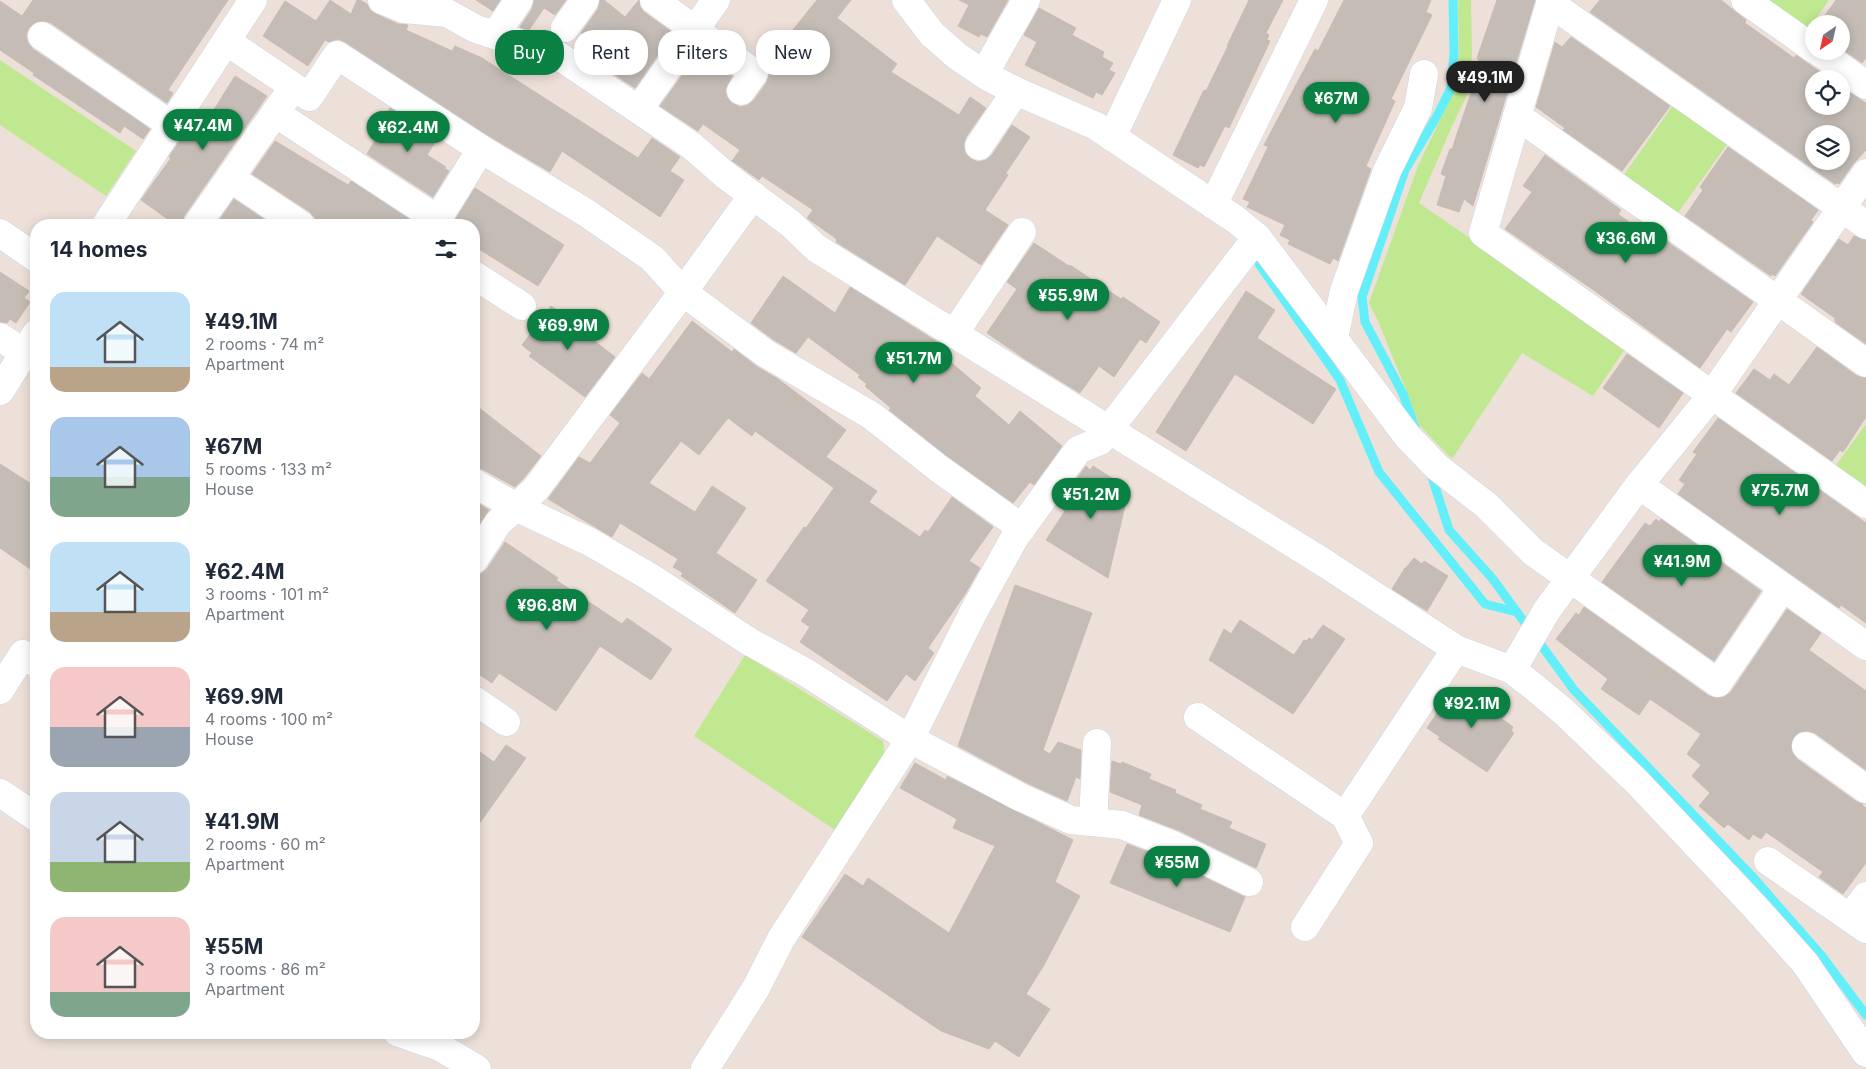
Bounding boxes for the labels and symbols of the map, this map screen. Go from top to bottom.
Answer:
north arrow [1805,15,1850,60]
pin: ¥49.1M [1444,61,1526,103]
pin: ¥67M [1306,82,1366,124]
pin: ¥47.4M [162,108,244,151]
pin: ¥62.4M [367,110,449,153]
pin: ¥36.6M [1585,222,1667,264]
pin: ¥55.9M [1027,278,1109,321]
pin: ¥69.9M [527,308,609,351]
pin: ¥51.7M [873,342,955,384]
pin: ¥75.7M [1739,474,1821,516]
pin: ¥51.2M [1050,478,1132,520]
pin: ¥41.9M [1641,544,1723,587]
pin: ¥96.8M [506,588,588,631]
pin: ¥92.1M [1431,686,1513,729]
pin: ¥55M [1147,846,1207,888]

